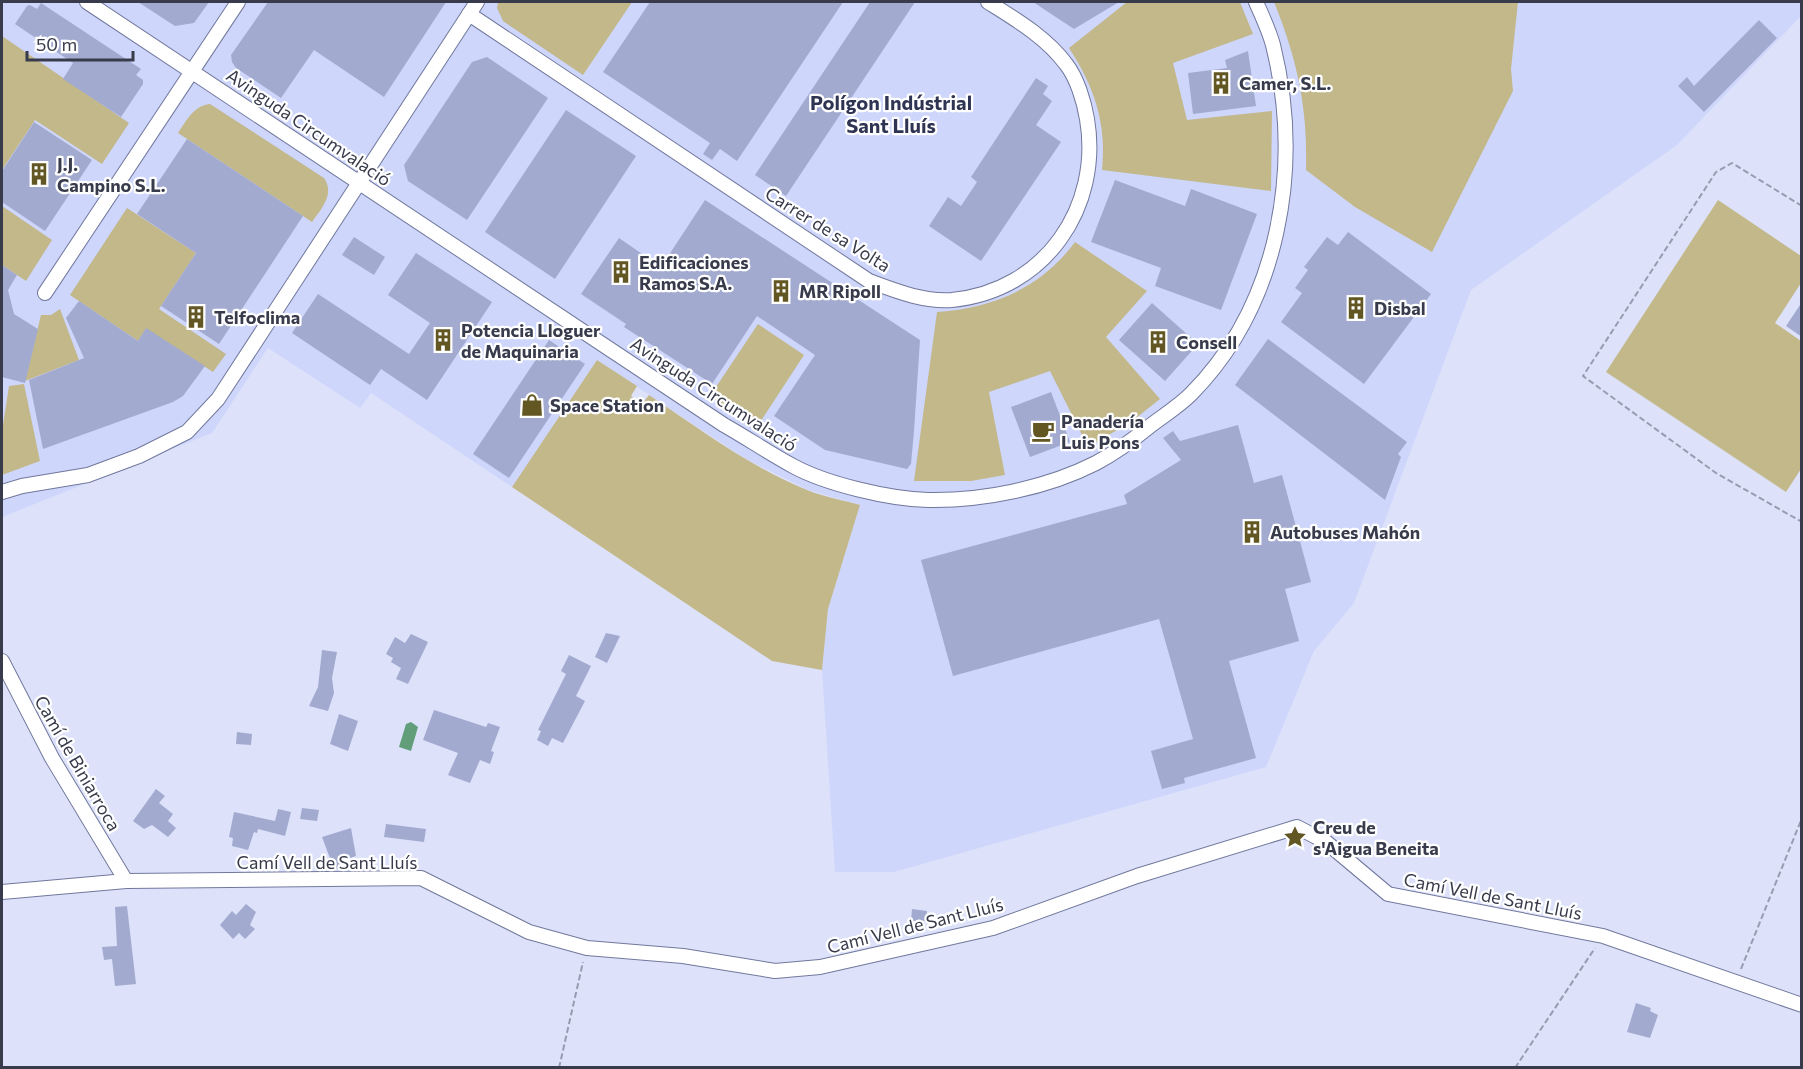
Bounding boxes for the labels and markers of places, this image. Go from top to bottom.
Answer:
building icon: Camer, S.L. [1208,70,1234,96]
place label: Camer, S.L. [1239,72,1331,94]
place label: J.J. Campino S.L. [57,153,166,196]
building icon: J.J. Campino S.L. [26,161,52,187]
place label: Edificaciones Ramos S.A. [639,251,749,294]
building icon: Edificaciones Ramos S.A. [608,259,634,285]
building icon: MR Ripoll [768,278,794,304]
place label: MR Ripoll [799,280,881,302]
building icon: Disbal [1343,295,1369,321]
place label: Disbal [1374,297,1426,319]
building icon: Telfoclima [183,304,209,330]
place label: Telfoclima [214,306,300,328]
place label: Potencia Lloguer de Maquinaria [461,319,601,362]
building icon: Potencia Lloguer de Maquinaria [430,327,456,353]
building icon: Consell [1145,329,1171,355]
place label: Consell [1176,331,1237,353]
shop icon: Space Station [519,392,545,418]
place label: Space Station [550,394,664,416]
place label: Panadería Luis Pons [1061,410,1144,453]
cafe icon: Panadería Luis Pons [1030,418,1056,444]
building icon: Autobuses Mahón [1239,519,1265,545]
place label: Autobuses Mahón [1270,521,1420,543]
place label: Creu de s'Aigua Beneita [1313,816,1439,859]
place icon: Creu de s'Aigua Beneita [1282,824,1308,850]

